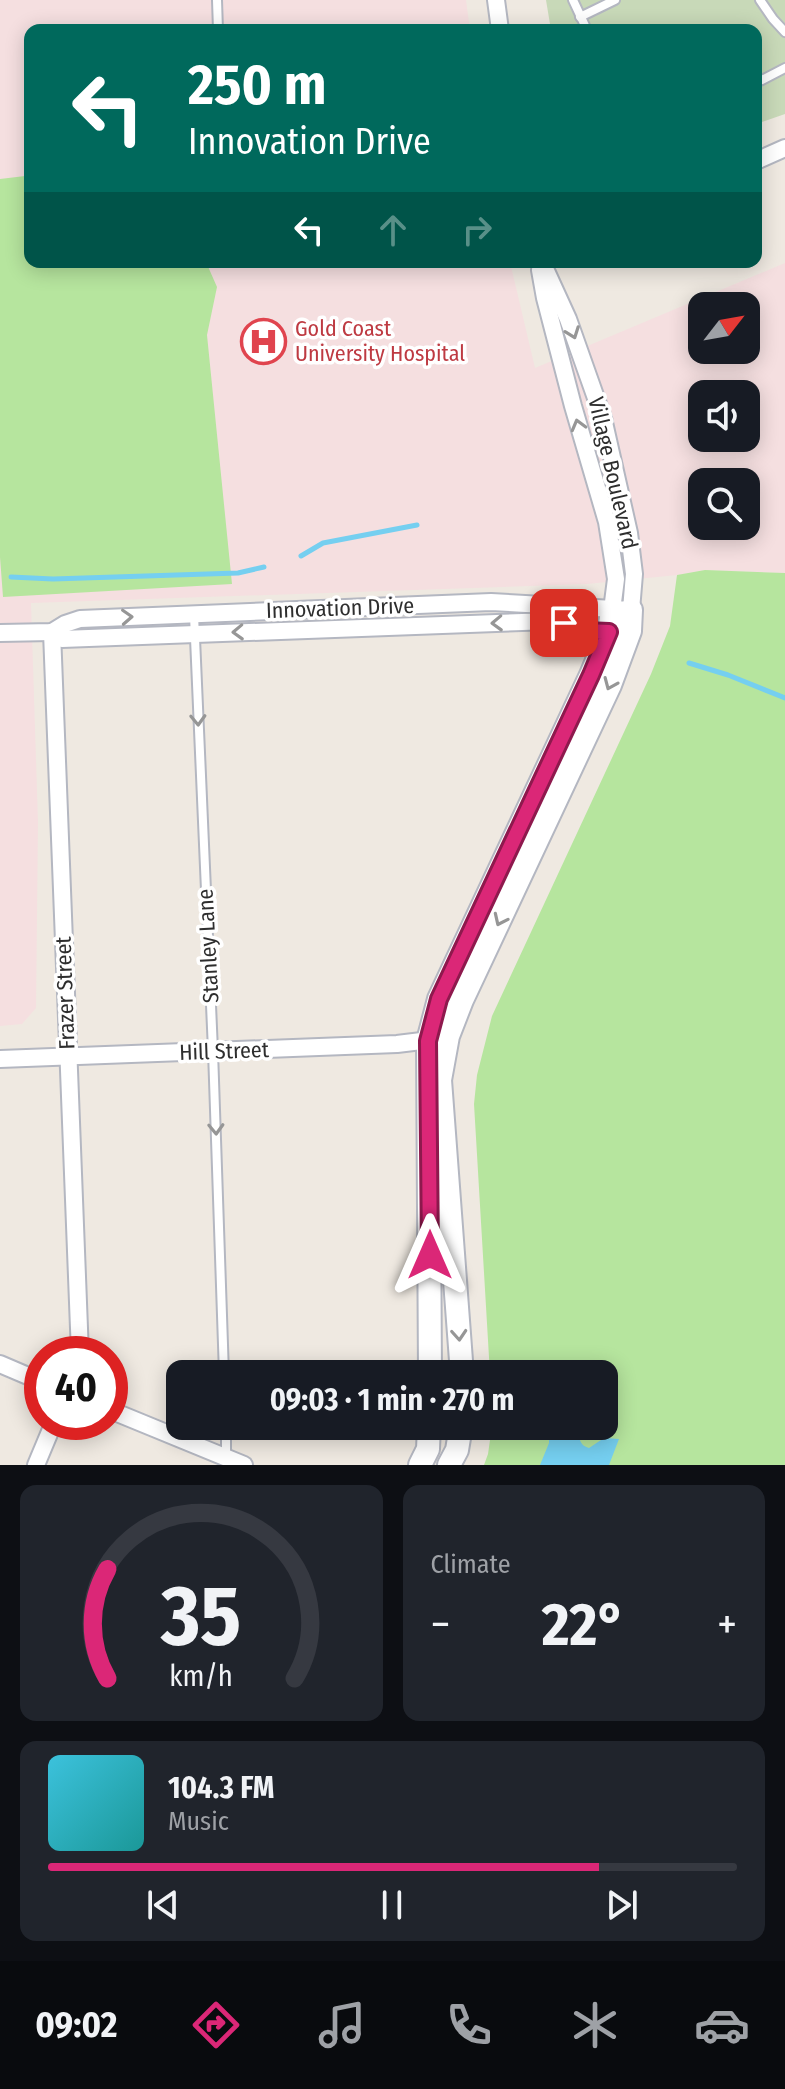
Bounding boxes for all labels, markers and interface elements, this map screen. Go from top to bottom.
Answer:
text: 250 m [188,52,326,119]
icon: left [56,56,160,160]
text: Innovation Drive [188,120,431,164]
icon: left [287,208,331,252]
icon: ahead [371,208,415,252]
icon: right [455,208,499,252]
north arrow [688,292,760,364]
map controls [688,292,760,540]
place label: Gold Coast University Hospital [295,315,465,367]
hospital icon: Gold Coast University Hospital [240,317,288,365]
one-way arrow [563,326,580,340]
button: sound [688,380,760,452]
street label: Village Boulevard [582,394,644,552]
one-way arrow [571,419,588,433]
button: search [688,468,760,540]
pin [530,589,598,657]
street label: Innovation Drive [265,592,415,624]
icon: arrive [542,601,586,645]
one-way arrow [121,609,134,626]
one-way arrow [490,614,503,631]
one-way arrow [231,623,244,640]
one-way arrow [603,676,619,690]
one-way arrow [190,714,207,727]
street label: Stanley Lane [192,888,224,1004]
one-way arrow [494,911,510,926]
street label: Frazer Street [50,935,80,1050]
street label: Hill Street [179,1036,270,1066]
one-way arrow [207,1123,224,1136]
position arrow [388,1213,472,1297]
one-way arrow [450,1329,467,1342]
speed limit sign: 40 [24,1336,128,1440]
text: 09:03 · 1 min · 270 m [270,1382,514,1418]
text: Climate [431,1549,511,1580]
text: 35 [160,1567,241,1667]
text: 22° [542,1589,625,1661]
text: − [431,1598,450,1651]
text: + [717,1598,737,1651]
text: km/h [169,1659,233,1694]
text: 104.3 FM [168,1770,274,1806]
text: Music [168,1806,229,1837]
icon: previous [141,1883,185,1927]
icon: pause [370,1883,414,1927]
icon: next [600,1883,644,1927]
icon: directions [188,1997,244,2053]
icon: music [314,1997,370,2053]
icon: phone [441,1997,497,2053]
icon: climate [567,1997,623,2053]
icon: car [694,1997,750,2053]
text: 09:02 [35,2003,117,2047]

